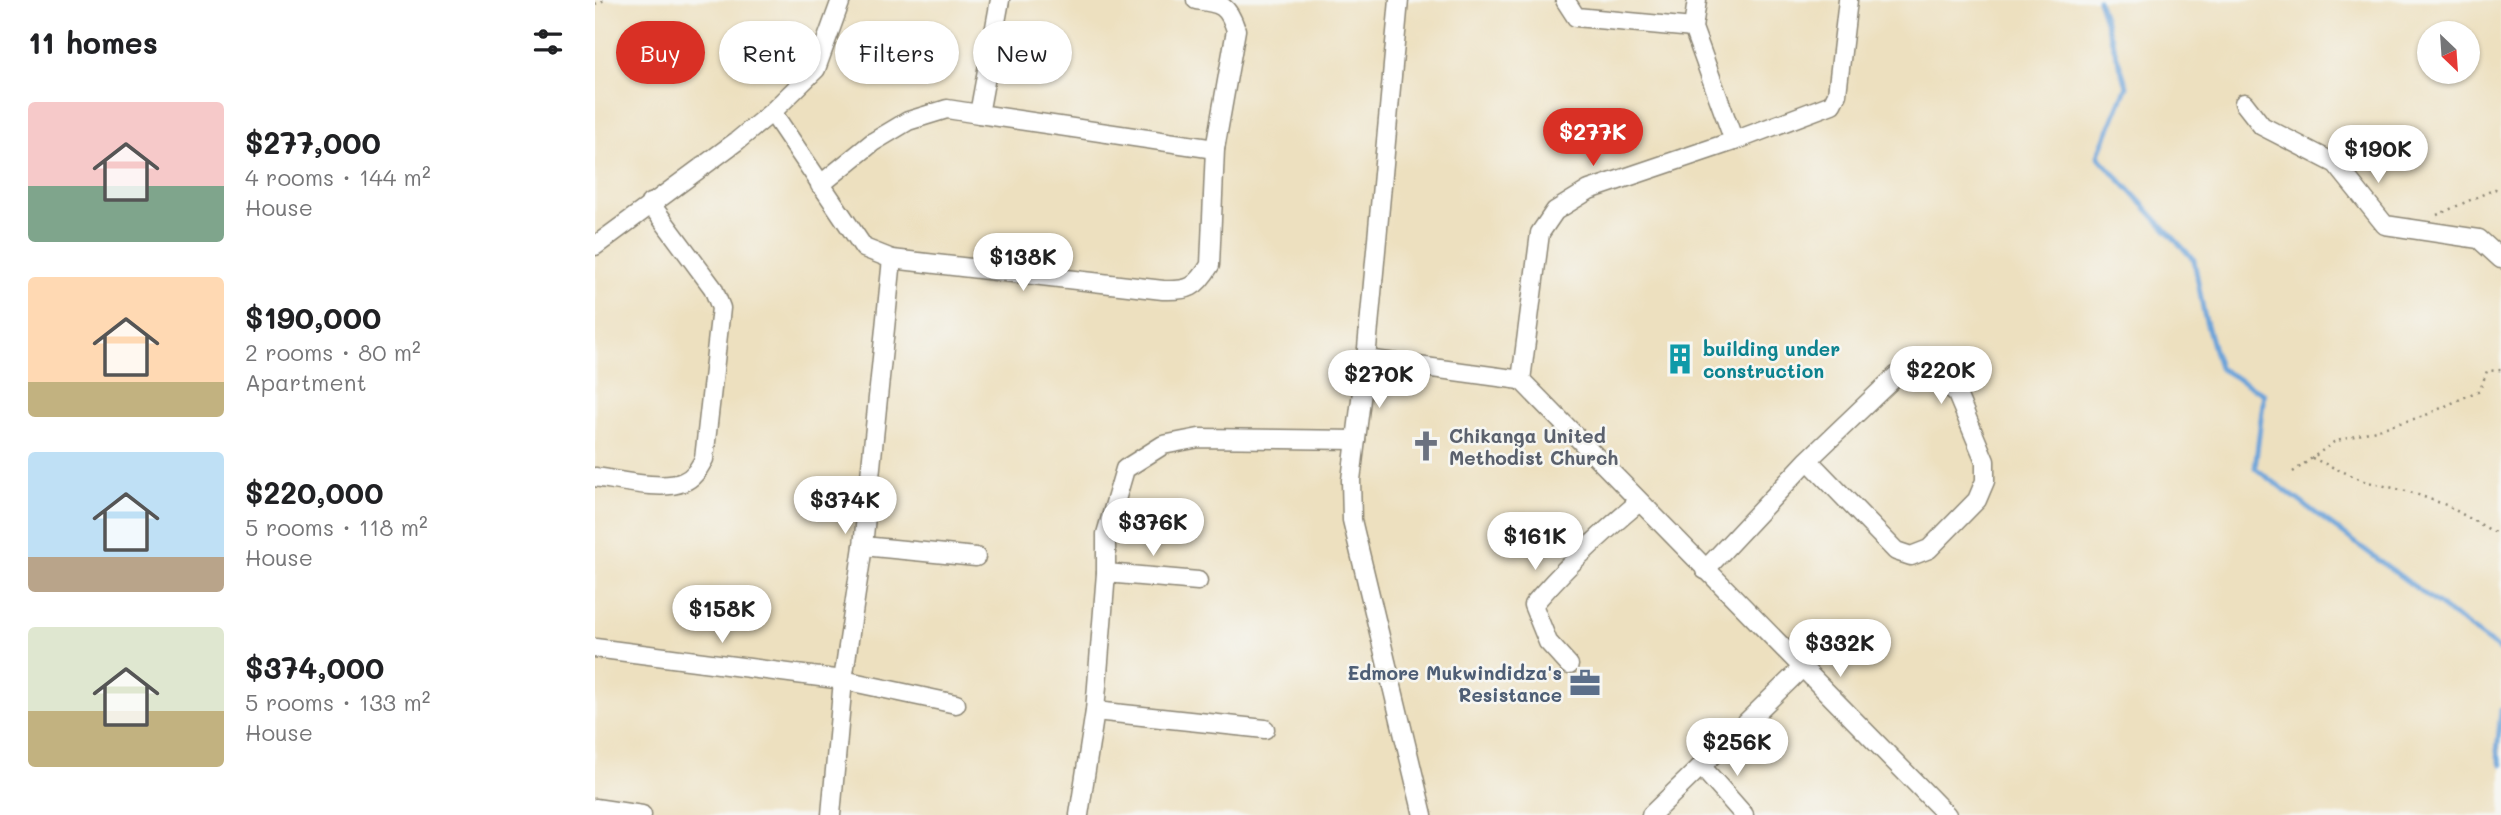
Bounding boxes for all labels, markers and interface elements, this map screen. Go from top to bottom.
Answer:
chip: Buy [616,21,705,84]
chip: Rent [719,21,821,84]
chip: Filters [835,21,959,84]
chip: New [973,21,1072,84]
north arrow [2417,21,2480,84]
map controls [2417,21,2480,84]
text: 11 homes [28,22,158,62]
icon: filters [529,23,567,61]
pin: $277K [1544,108,1642,168]
text: $277K [1559,116,1627,146]
text: $277,000 [245,122,381,162]
pin: $190K [2329,125,2427,185]
icon: home [84,130,168,214]
text: $190K [2344,133,2412,163]
text: 4 rooms · 144 m² [245,162,431,192]
text: House [245,192,313,222]
pin: $138K [974,233,1072,293]
text: $138K [989,241,1057,271]
text: $190,000 [245,297,381,337]
icon: home [84,305,168,389]
place label: building under construction [1703,336,1840,383]
text: 2 rooms · 80 m² [245,337,421,367]
building icon: building under construction [1663,342,1697,376]
pin: $220K [1892,346,1990,406]
pin: $270K [1330,350,1428,410]
text: $220K [1906,354,1976,384]
text: $270K [1344,358,1414,388]
text: Apartment [245,367,367,397]
place label: Chikanga United Methodist Church [1449,423,1618,470]
church icon: Chikanga United Methodist Church [1409,429,1443,463]
text: $220,000 [245,472,383,512]
pin: $374K [796,476,894,536]
icon: home [84,480,168,564]
text: $374K [810,484,880,514]
pin: $376K [1104,498,1202,558]
text: $376K [1118,506,1188,536]
text: 5 rooms · 118 m² [245,512,428,542]
pin: $161K [1486,512,1584,572]
text: $161K [1503,520,1567,550]
text: House [245,542,313,572]
pin: $158K [673,586,771,645]
text: $158K [688,593,756,623]
pin: $332K [1791,620,1889,679]
text: $332K [1805,627,1875,657]
text: $374,000 [245,647,384,687]
icon: home [84,655,168,739]
place label: Edmore Mukwindidza's Resistance [1347,660,1562,707]
office icon: Edmore Mukwindidza's Resistance [1568,666,1602,700]
text: 5 rooms · 133 m² [245,687,430,717]
text: House [245,717,313,747]
pin: $256K [1688,718,1786,778]
text: $256K [1702,726,1772,756]

